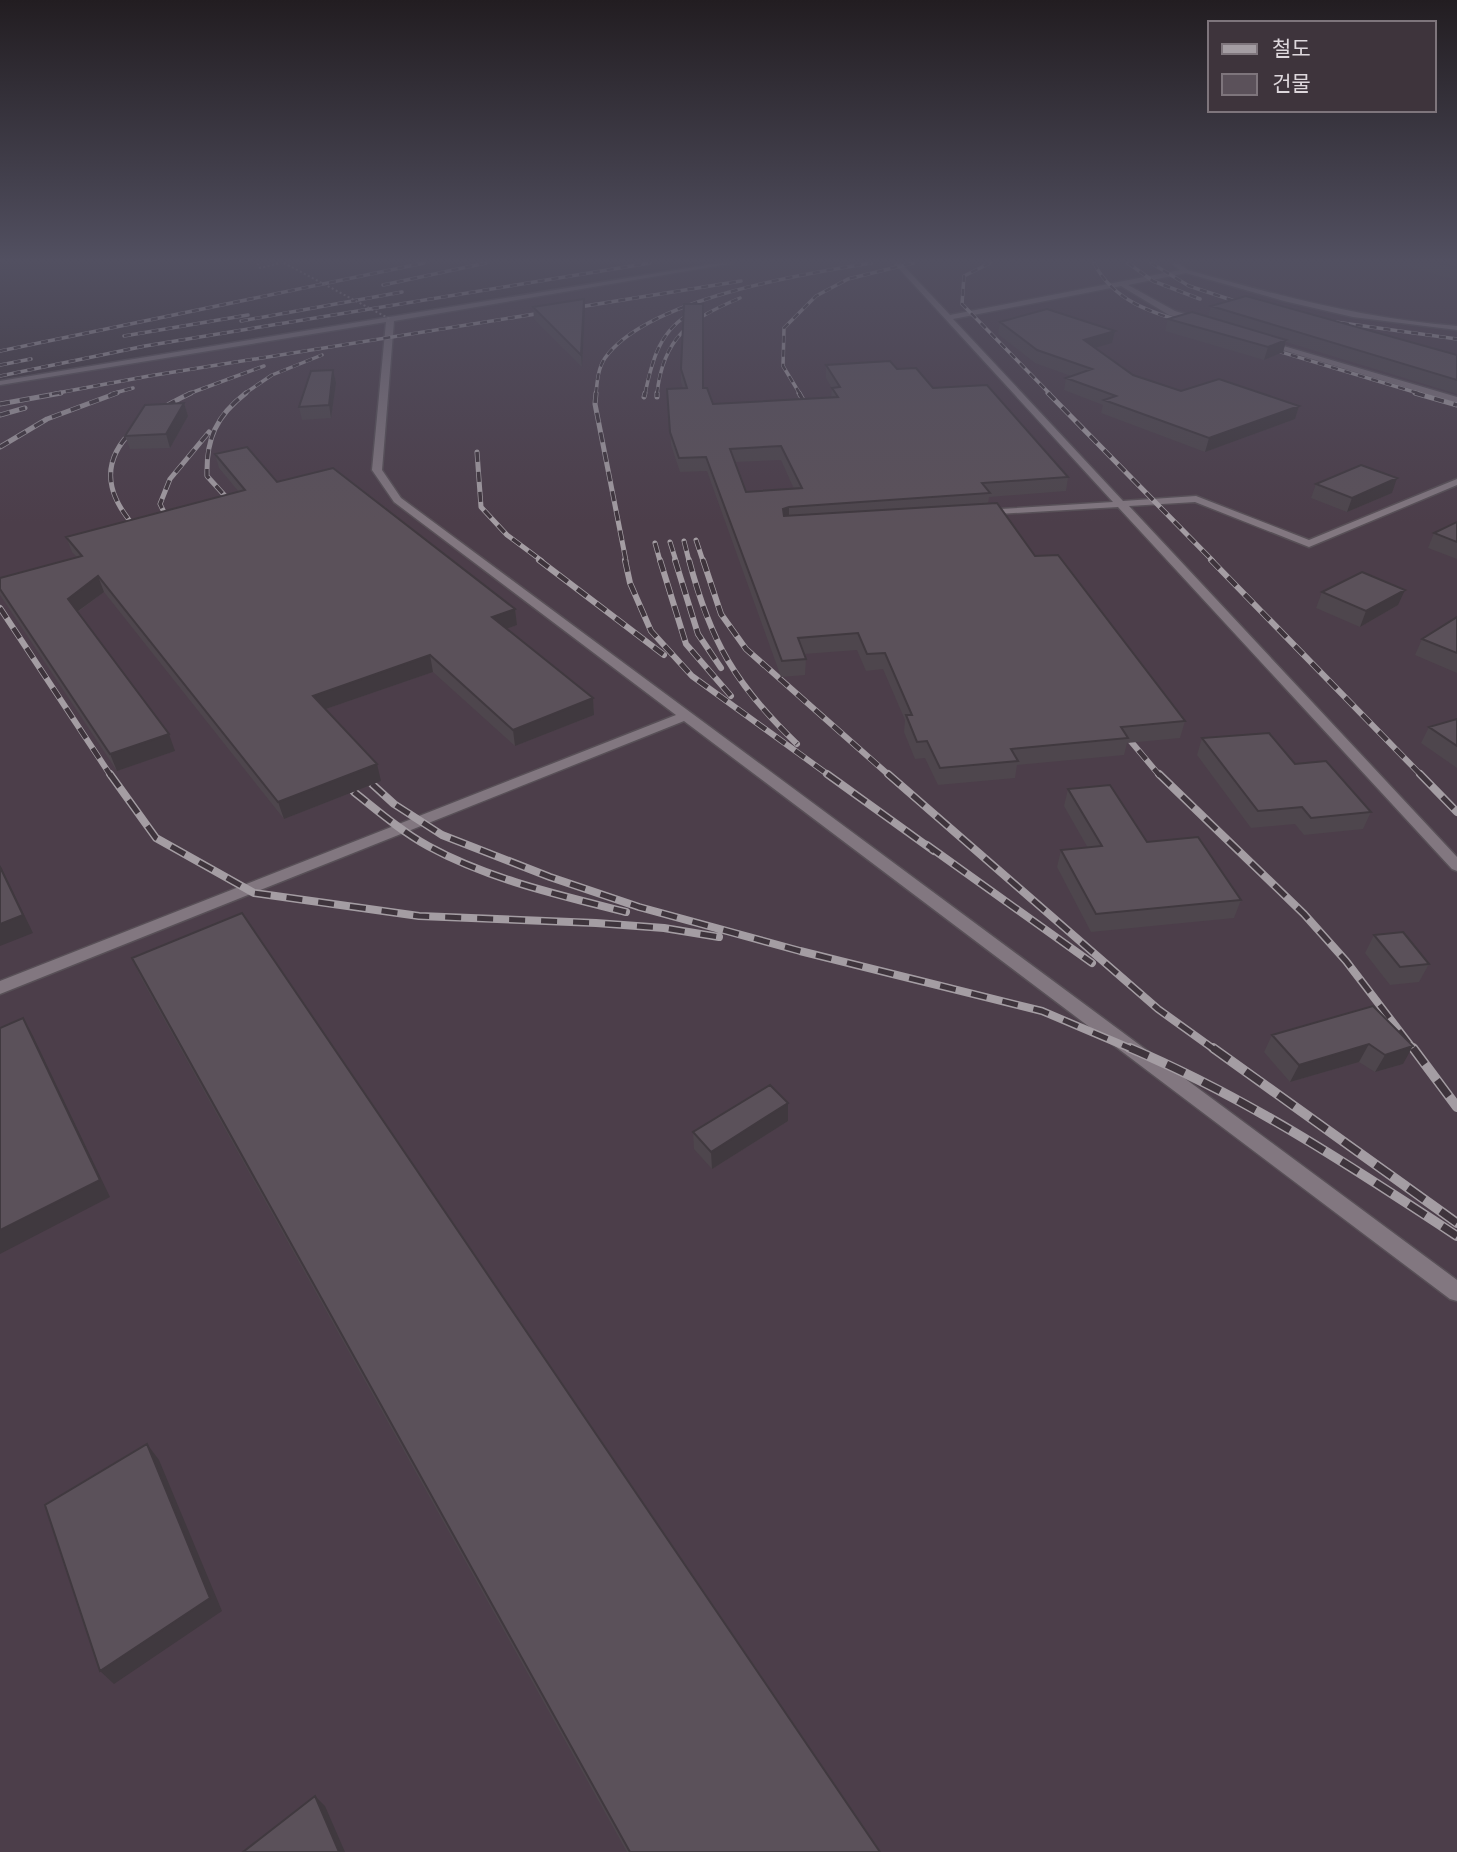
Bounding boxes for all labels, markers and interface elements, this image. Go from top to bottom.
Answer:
legend [1208,21,1436,112]
text: 철도 [1272,37,1311,62]
text: 건물 [1272,72,1311,97]

